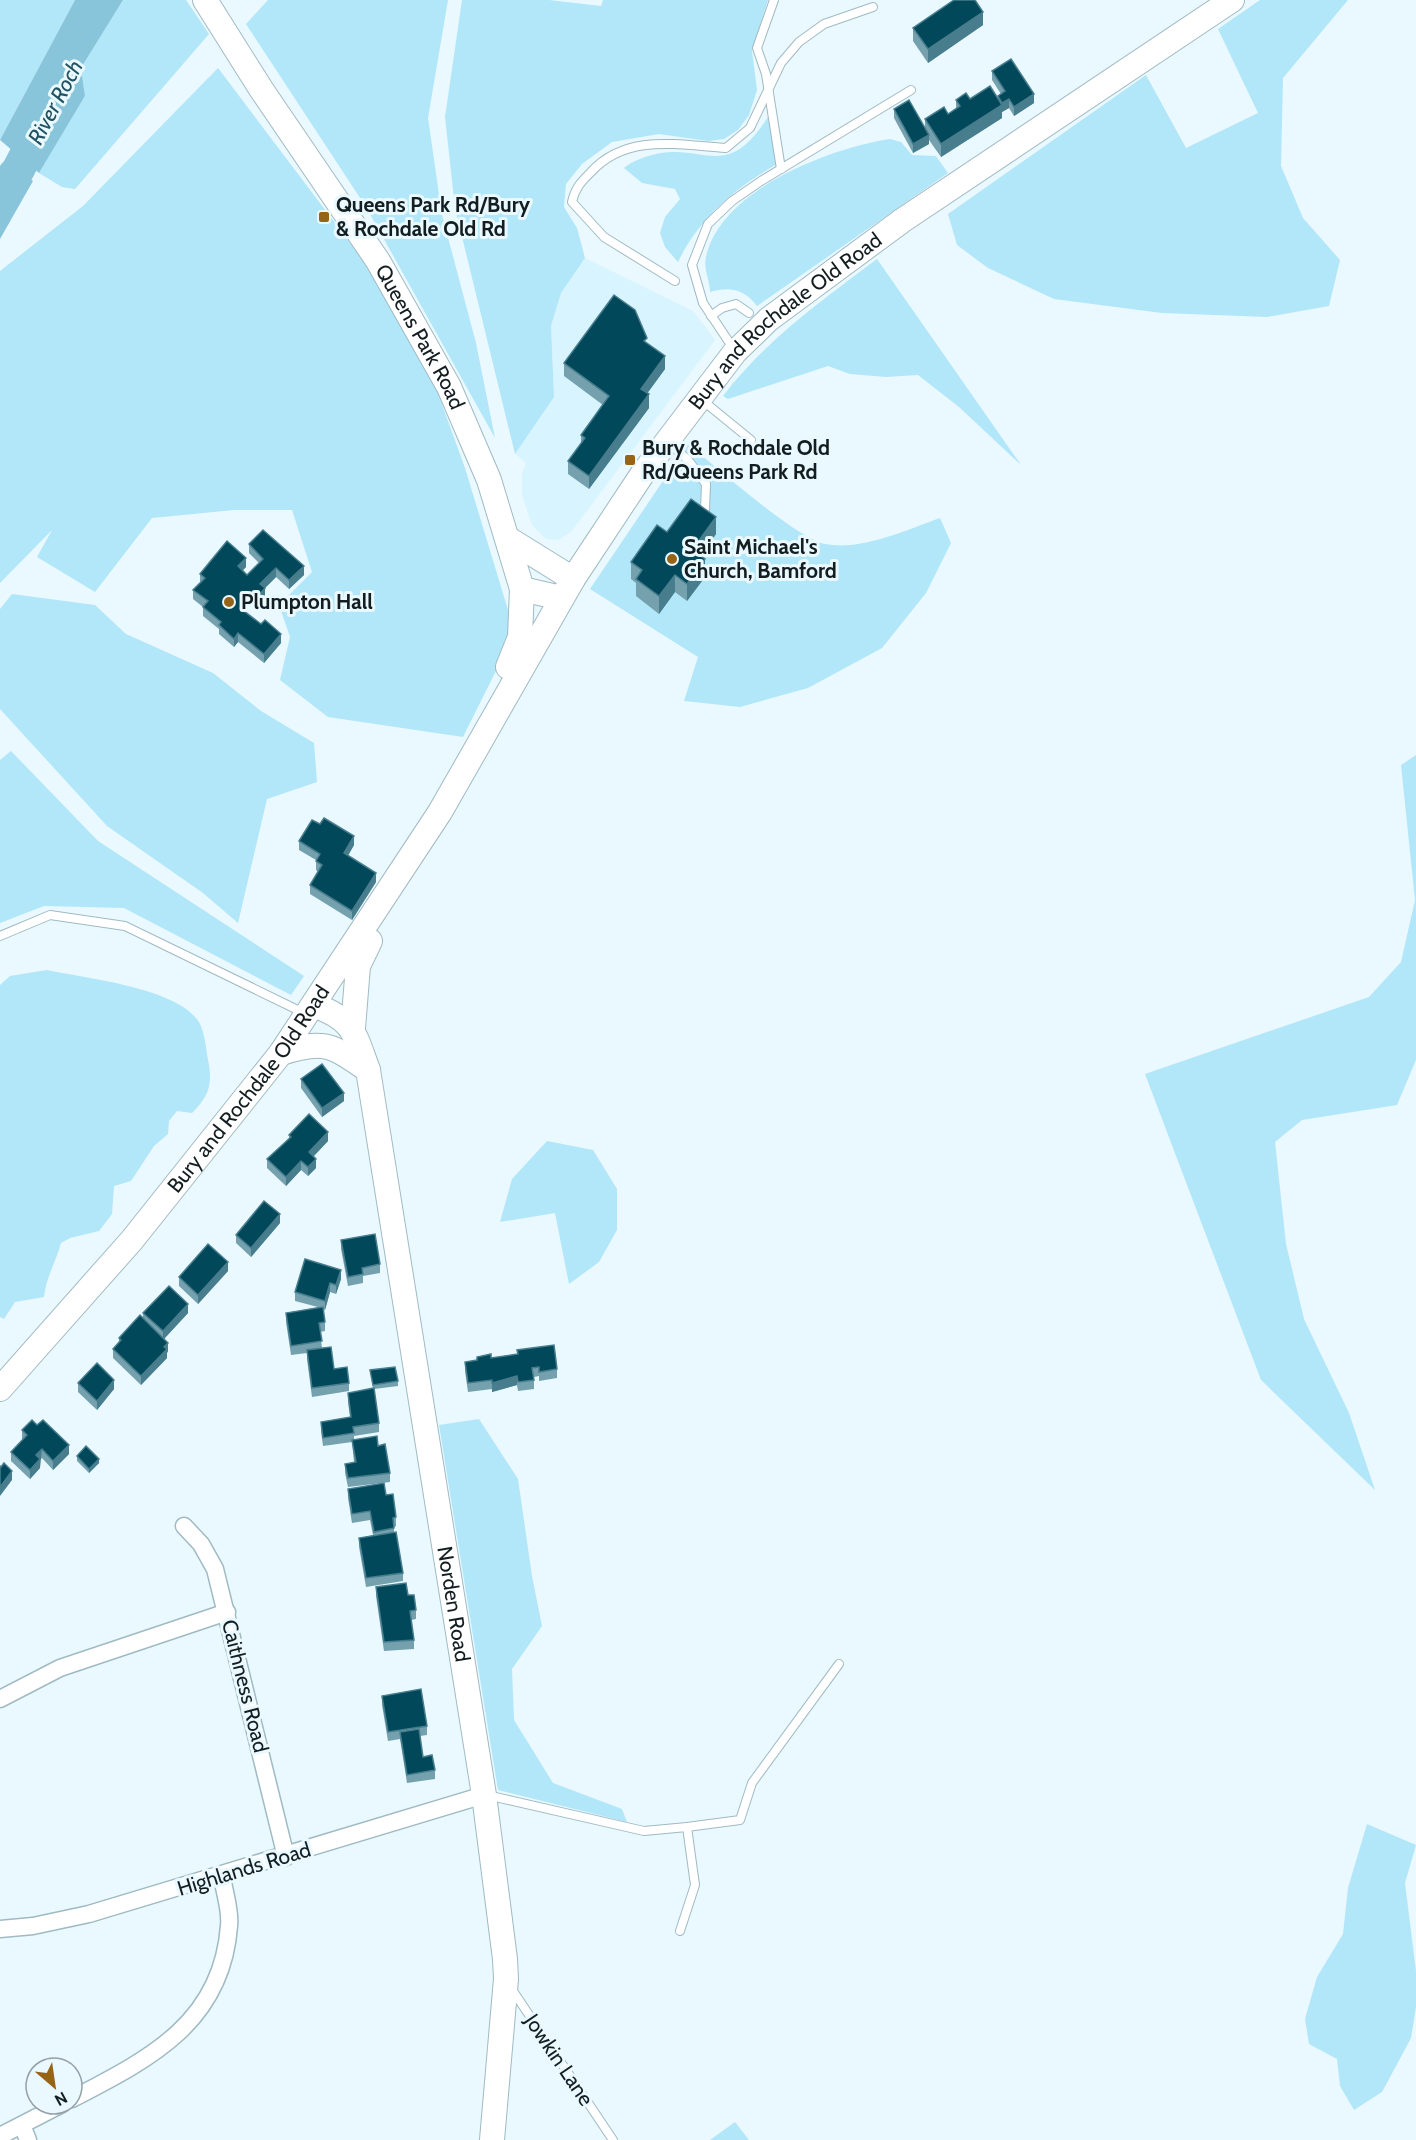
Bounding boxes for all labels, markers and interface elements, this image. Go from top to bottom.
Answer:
water label: River Roch [22,55,89,149]
place label: Queens Park Rd/Bury & Rochdale Old Rd [336,192,531,241]
marker: Queens Park Rd/Bury & Rochdale Old Rd [317,210,331,224]
street label: Bury and Rochdale Old Road [683,227,886,414]
street label: Queens Park Road [370,260,470,413]
place label: Bury & Rochdale Old Rd/Queens Park Rd [642,435,830,484]
marker: Bury & Rochdale Old Rd/Queens Park Rd [623,453,637,467]
place label: Saint Michael's Church, Bamford [684,534,837,583]
marker: Saint Michael's Church, Bamford [665,552,679,566]
place label: Plumpton Hall [241,589,373,614]
marker: Plumpton Hall [222,595,236,609]
street label: Bury and Rochdale Old Road [162,980,334,1197]
street label: Norden Road [432,1544,476,1664]
street label: Caithness Road [217,1617,274,1755]
street label: Highlands Road [174,1836,314,1901]
street label: Jowkin Lane [519,2008,599,2110]
north arrow [24,2056,84,2116]
text: N [51,2088,71,2110]

